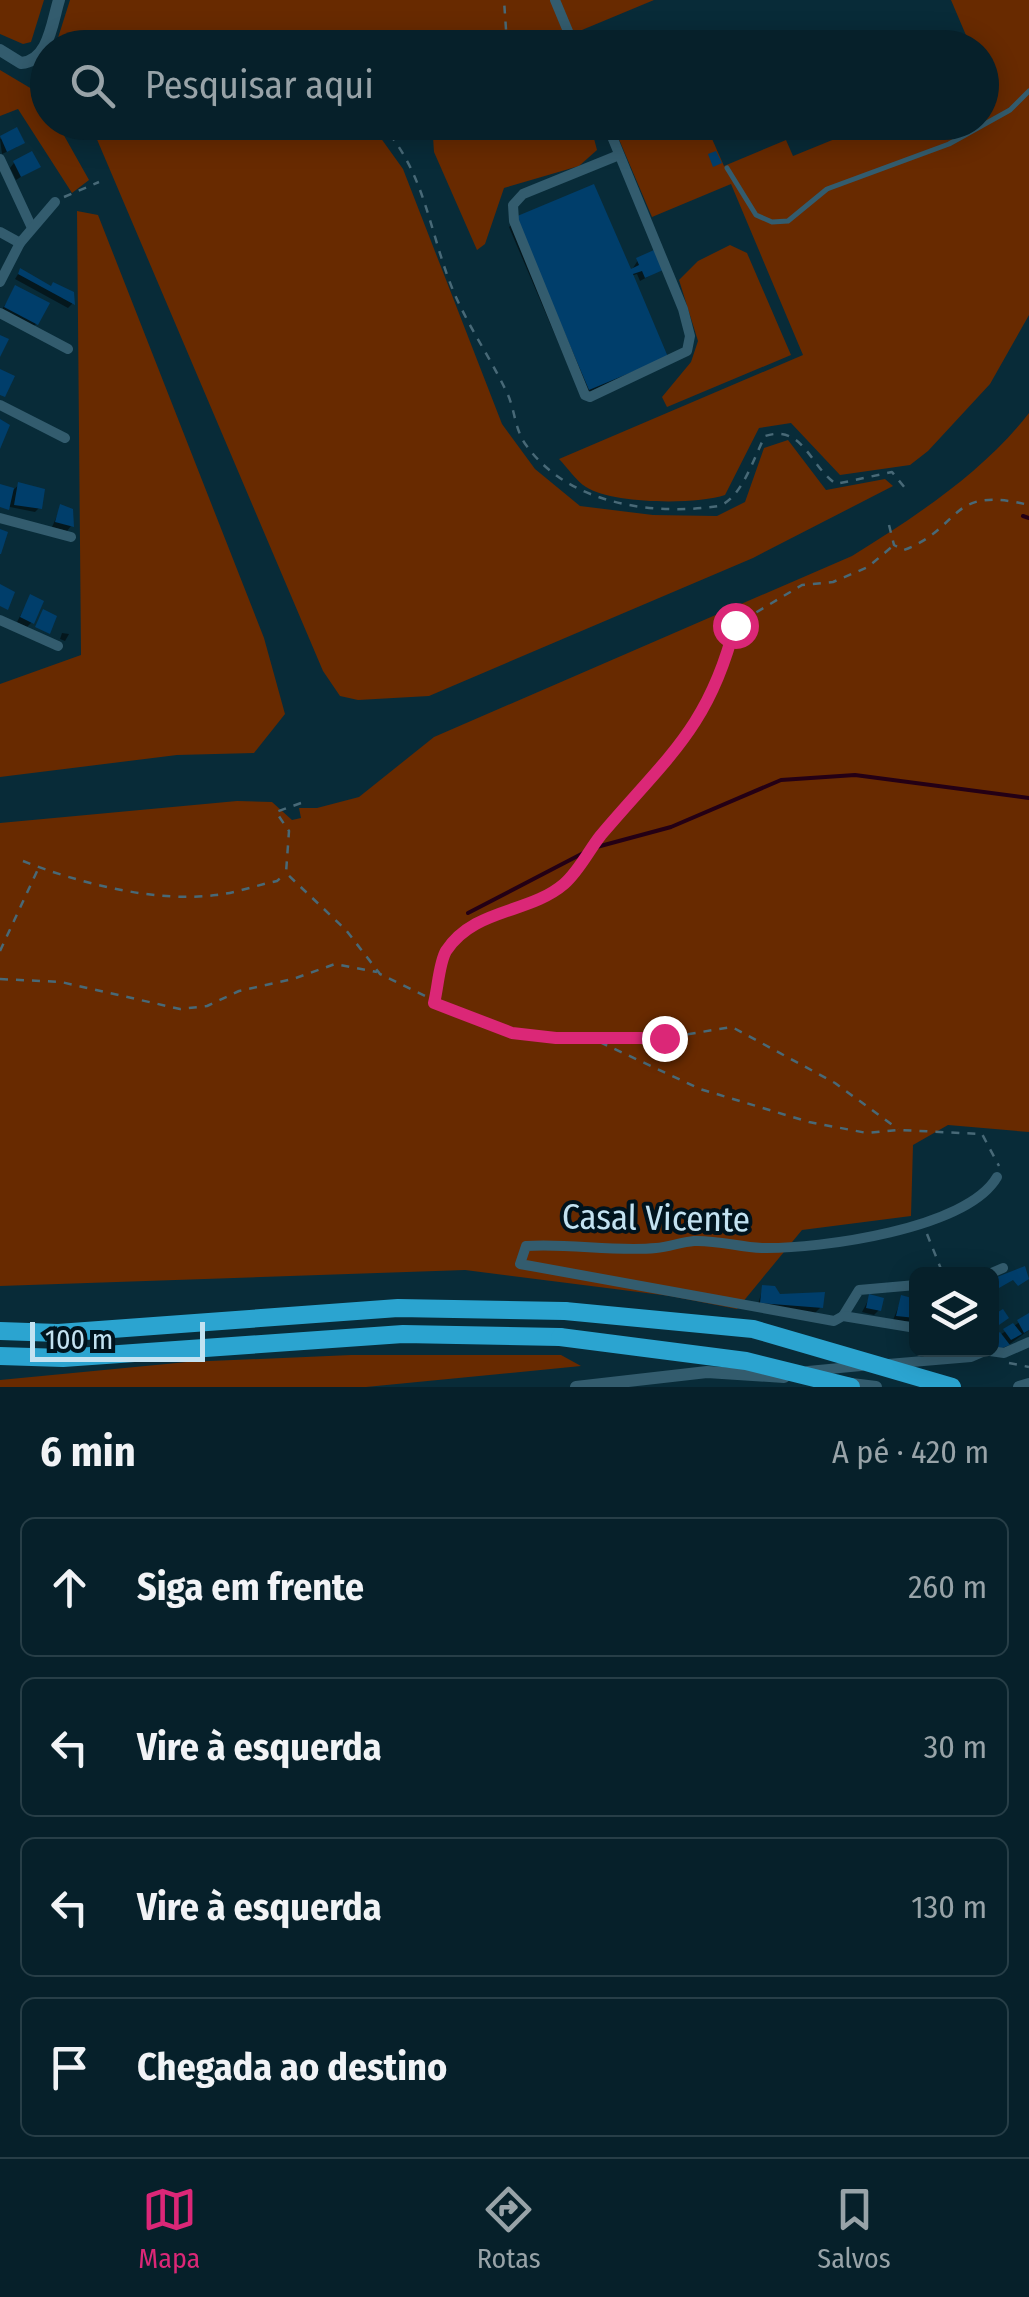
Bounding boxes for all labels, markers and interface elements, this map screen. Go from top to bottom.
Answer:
search box [30,30,999,140]
icon: search [65,58,120,113]
text: Pesquisar aqui [145,62,374,108]
route start [713,603,759,649]
route end [642,1016,688,1062]
street label: Casal Vicente [562,1195,750,1241]
map controls [909,1267,999,1357]
button: layers [909,1267,999,1357]
scale bar [30,1317,205,1362]
text: 100 m [45,1323,113,1356]
text: 6 min [40,1427,136,1477]
text: A pé · 420 m [832,1433,989,1471]
icon: ahead [42,1560,97,1615]
text: Siga em frente [137,1564,364,1610]
text: 260 m [908,1568,987,1606]
icon: left [42,1720,97,1775]
text: Vire à esquerda [137,1724,382,1770]
text: 30 m [924,1728,987,1766]
icon: left [42,1880,97,1935]
text: Vire à esquerda [137,1884,382,1930]
text: 130 m [911,1888,987,1926]
icon: arrive [42,2040,97,2095]
text: Chegada ao destino [137,2044,447,2090]
tab: Mapa [138,2182,200,2275]
tab: Rotas [477,2182,541,2275]
tab: Salvos [817,2182,891,2275]

